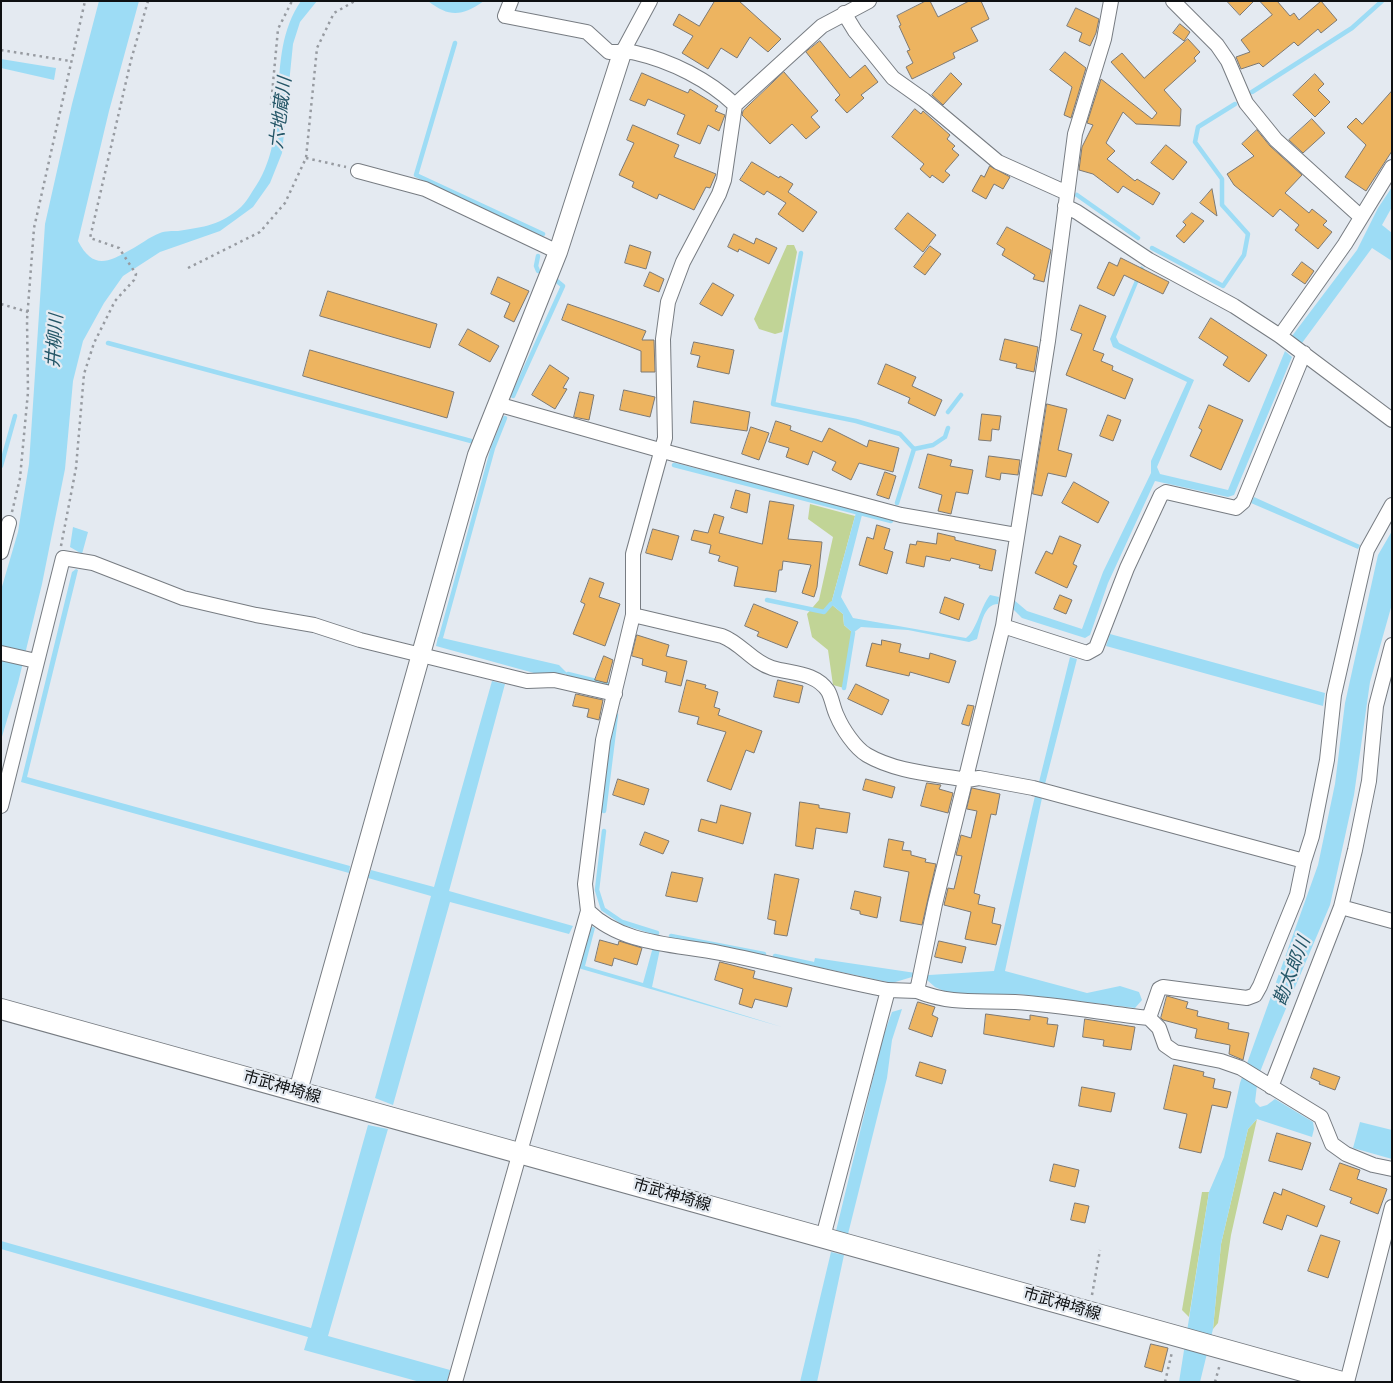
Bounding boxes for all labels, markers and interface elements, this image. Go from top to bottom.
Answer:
water label: 六地蔵川 [266,76,296,150]
water label: 井柳川 [42,313,68,369]
water label: 勘太郎川 [1269,934,1315,1008]
street label: 市武神埼線 [241,1067,323,1107]
street label: 市武神埼線 [631,1175,713,1215]
street label: 市武神埼線 [1021,1284,1103,1324]

